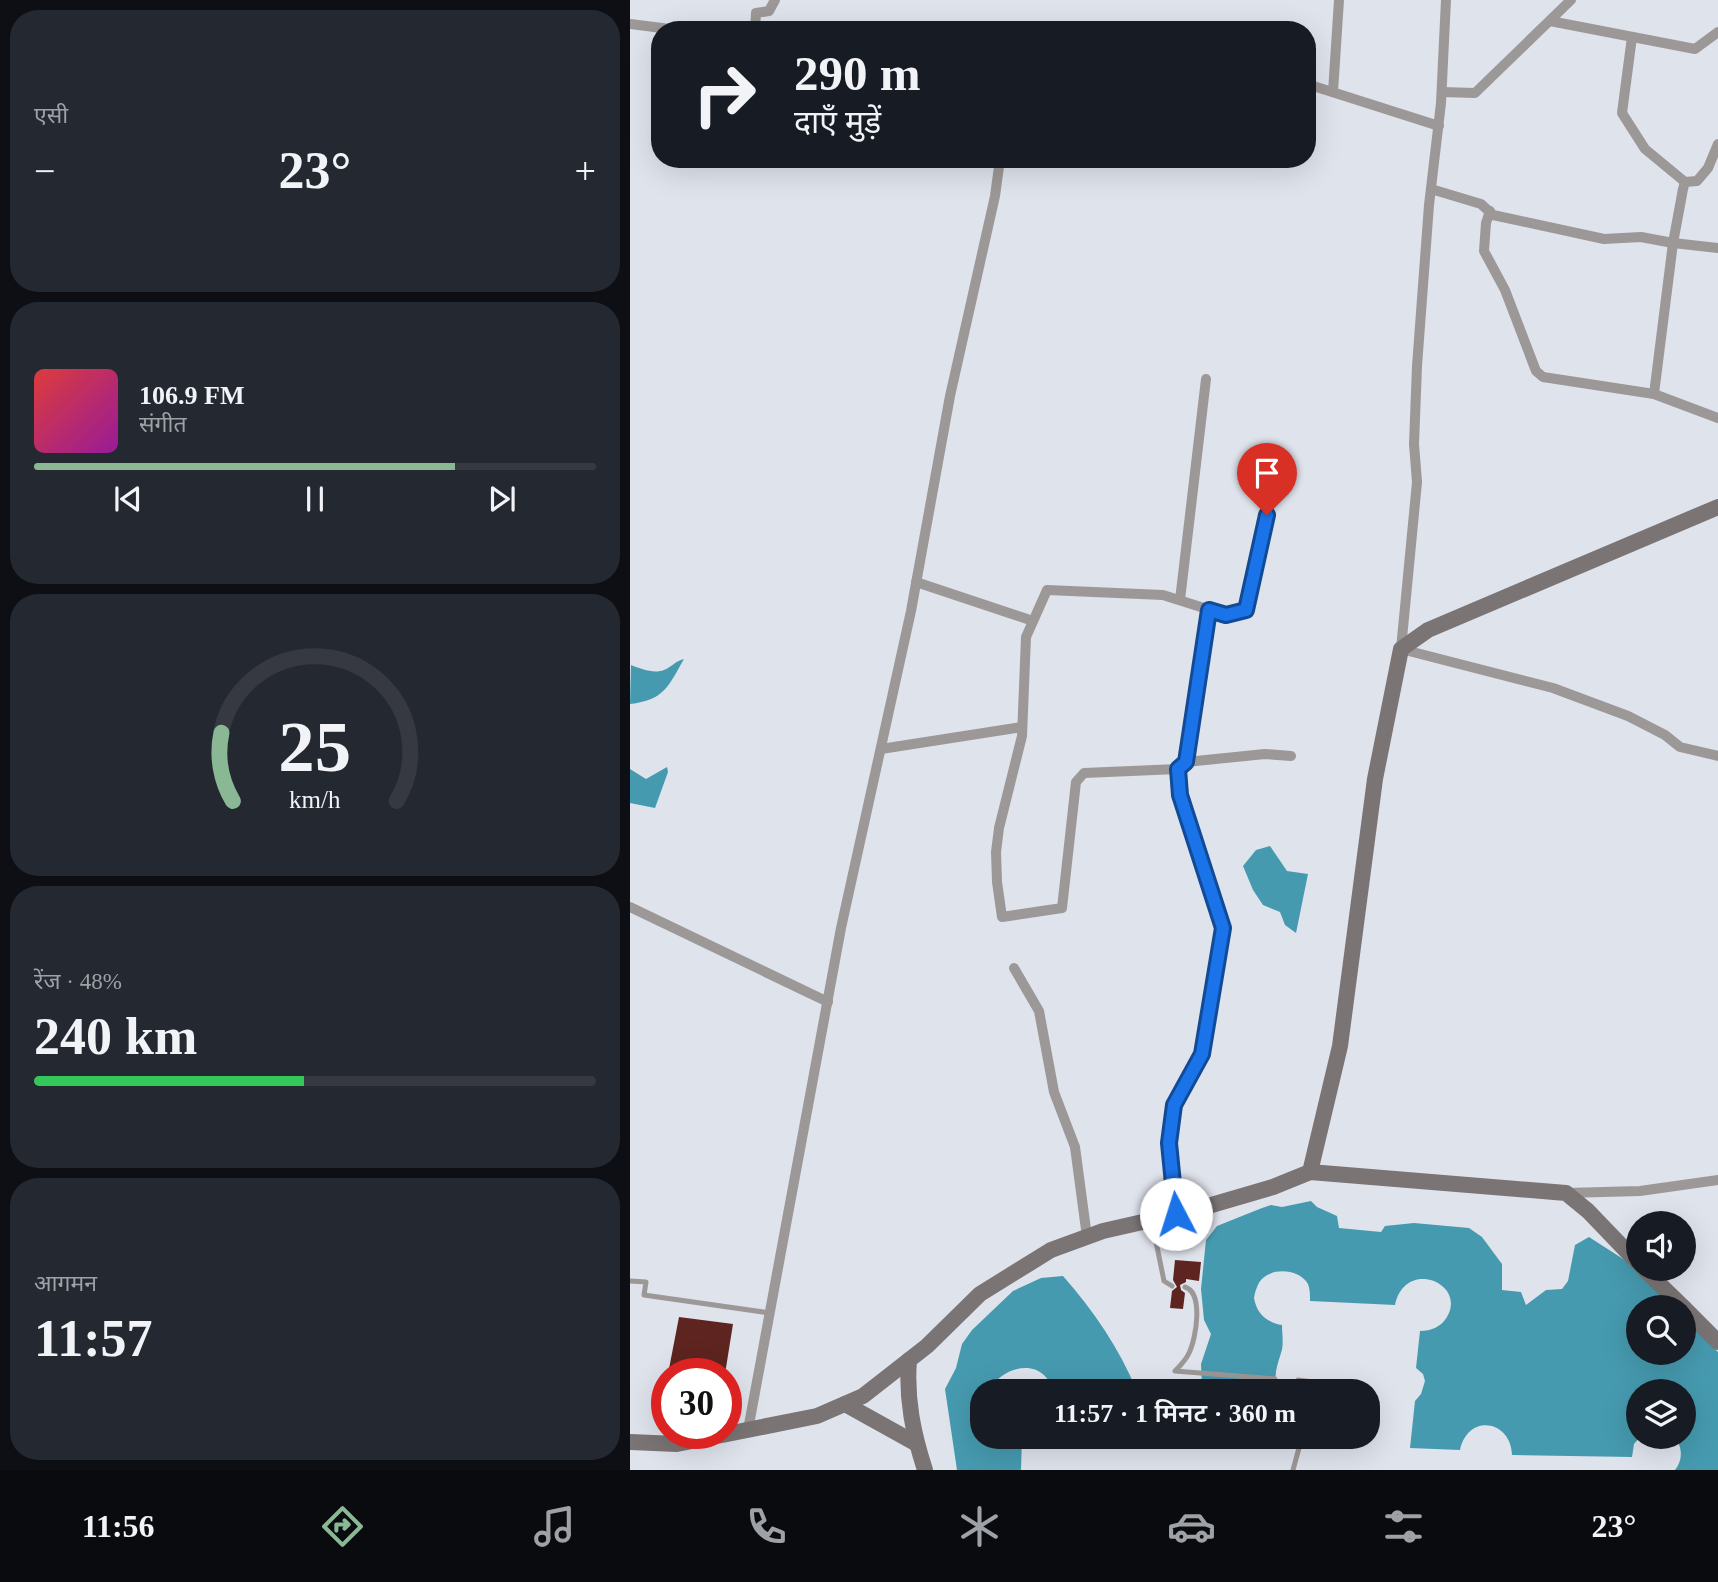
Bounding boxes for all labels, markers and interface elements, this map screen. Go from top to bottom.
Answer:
text: 290 m [794,46,921,101]
icon: right [679,49,770,140]
text: एसी [34,103,68,128]
text: दाएँ मुड़ें [794,104,881,140]
text: 23° [279,142,351,199]
text: − [34,150,55,192]
text: + [575,150,596,192]
text: 106.9 FM [139,381,244,410]
text: संगीत [139,412,187,437]
pin [1237,443,1297,515]
icon: arrive [1248,454,1286,492]
icon: previous [109,480,147,518]
icon: pause [296,480,334,518]
icon: next [483,480,521,518]
text: 25 [279,706,351,787]
text: km/h [289,786,341,813]
text: रेंज · 48% [34,969,122,994]
text: 240 km [34,1008,197,1065]
position arrow [1139,1177,1213,1251]
map controls [1626,1211,1696,1449]
button: sound [1626,1211,1696,1281]
text: आगमन [34,1271,97,1296]
button: search [1626,1295,1696,1365]
text: 11:57 [34,1310,152,1367]
speed limit sign: 30 [651,1358,742,1449]
button: layers [1626,1379,1696,1449]
text: 11:57 · 1 मिनट · 360 m [1054,1399,1296,1428]
icon: directions [318,1502,367,1551]
icon: music [530,1502,579,1551]
icon: phone [742,1502,791,1551]
icon: climate [955,1502,1004,1551]
icon: car [1167,1502,1216,1551]
icon: filters [1379,1502,1428,1551]
text: 11:56 [82,1508,155,1544]
text: 23° [1592,1508,1636,1544]

